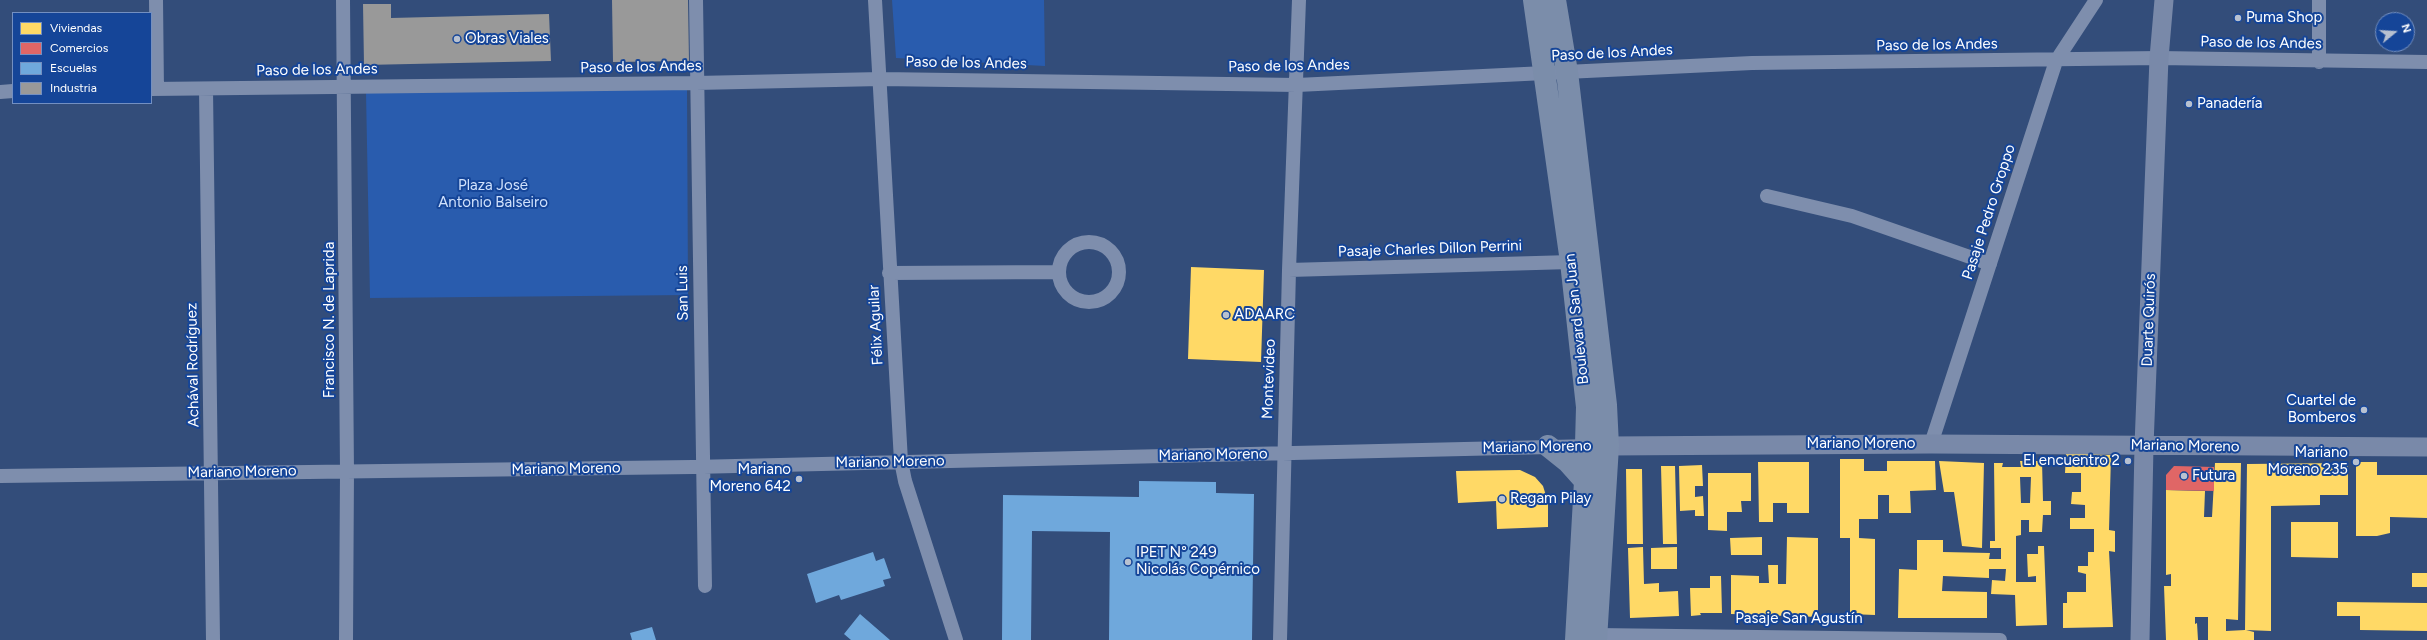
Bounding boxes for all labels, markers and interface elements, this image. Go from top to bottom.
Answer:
place label: Puma Shop [2246,9,2322,27]
legend [12,12,152,104]
north arrow [2375,12,2415,52]
marker: Puma Shop [2233,13,2243,23]
text: Viviendas [50,21,102,35]
text: N [2398,22,2413,34]
place label: Obras Viales [465,30,549,48]
street label: Paso de los Andes [2200,33,2322,53]
marker: Obras Viales [452,34,462,44]
street label: Paso de los Andes [1876,35,1998,55]
text: Comercios [50,41,108,55]
street label: Paso de los Andes [1551,41,1673,65]
street label: Paso de los Andes [905,53,1027,73]
street label: Paso de los Andes [1228,56,1350,76]
street label: Paso de los Andes [580,57,702,77]
street label: Paso de los Andes [256,60,378,80]
text: Escuelas [50,61,97,75]
text: Industria [50,81,97,95]
place label: Panadería [2197,95,2262,113]
marker: Panadería [2184,99,2194,109]
street label: Pasaje Pedro Groppo [1959,142,2019,282]
park label: Plaza José Antonio Balseiro [438,177,548,212]
street label: Pasaje Charles Dillon Perrini [1338,237,1522,261]
street label: Francisco N. de Laprida [321,242,339,398]
street label: Boulevard San Juan [1561,253,1593,385]
street label: San Luis [674,265,692,321]
street label: Duarte Quirós [2138,273,2160,367]
street label: Félix Aguilar [865,284,887,366]
street label: Achával Rodríguez [183,303,203,427]
place label: ADAARC [1234,306,1295,324]
marker: ADAARC [1221,310,1231,320]
street label: Montevideo [1259,339,1279,419]
place label: Cuartel de Bomberos [2286,392,2356,427]
marker: Cuartel de Bomberos [2359,405,2369,415]
street label: Mariano Moreno [1806,435,1916,453]
street label: Mariano Moreno [2130,436,2240,456]
street label: Mariano Moreno [1482,437,1592,457]
place label: Mariano Moreno 235 [2267,444,2348,479]
street label: Mariano Moreno [1158,445,1268,465]
street label: Mariano Moreno [835,452,945,472]
place label: El encuentro 2 [2023,452,2120,470]
marker: El encuentro 2 [2123,456,2133,466]
marker: Mariano Moreno 235 [2351,457,2361,467]
street label: Mariano Moreno [511,459,621,479]
place label: Mariano Moreno 642 [709,461,791,496]
street label: Mariano Moreno [187,462,297,482]
place label: Futura [2192,467,2235,485]
marker: Futura [2179,471,2189,481]
marker: Mariano Moreno 642 [794,474,804,484]
place label: Regam Pilay [1510,490,1591,508]
marker: Regam Pilay [1497,494,1507,504]
place label: IPET N° 249 Nicolás Copérnico [1136,544,1260,579]
marker: IPET N° 249 Nicolás Copérnico [1123,557,1133,567]
street label: Pasaje San Agustín [1735,610,1863,628]

